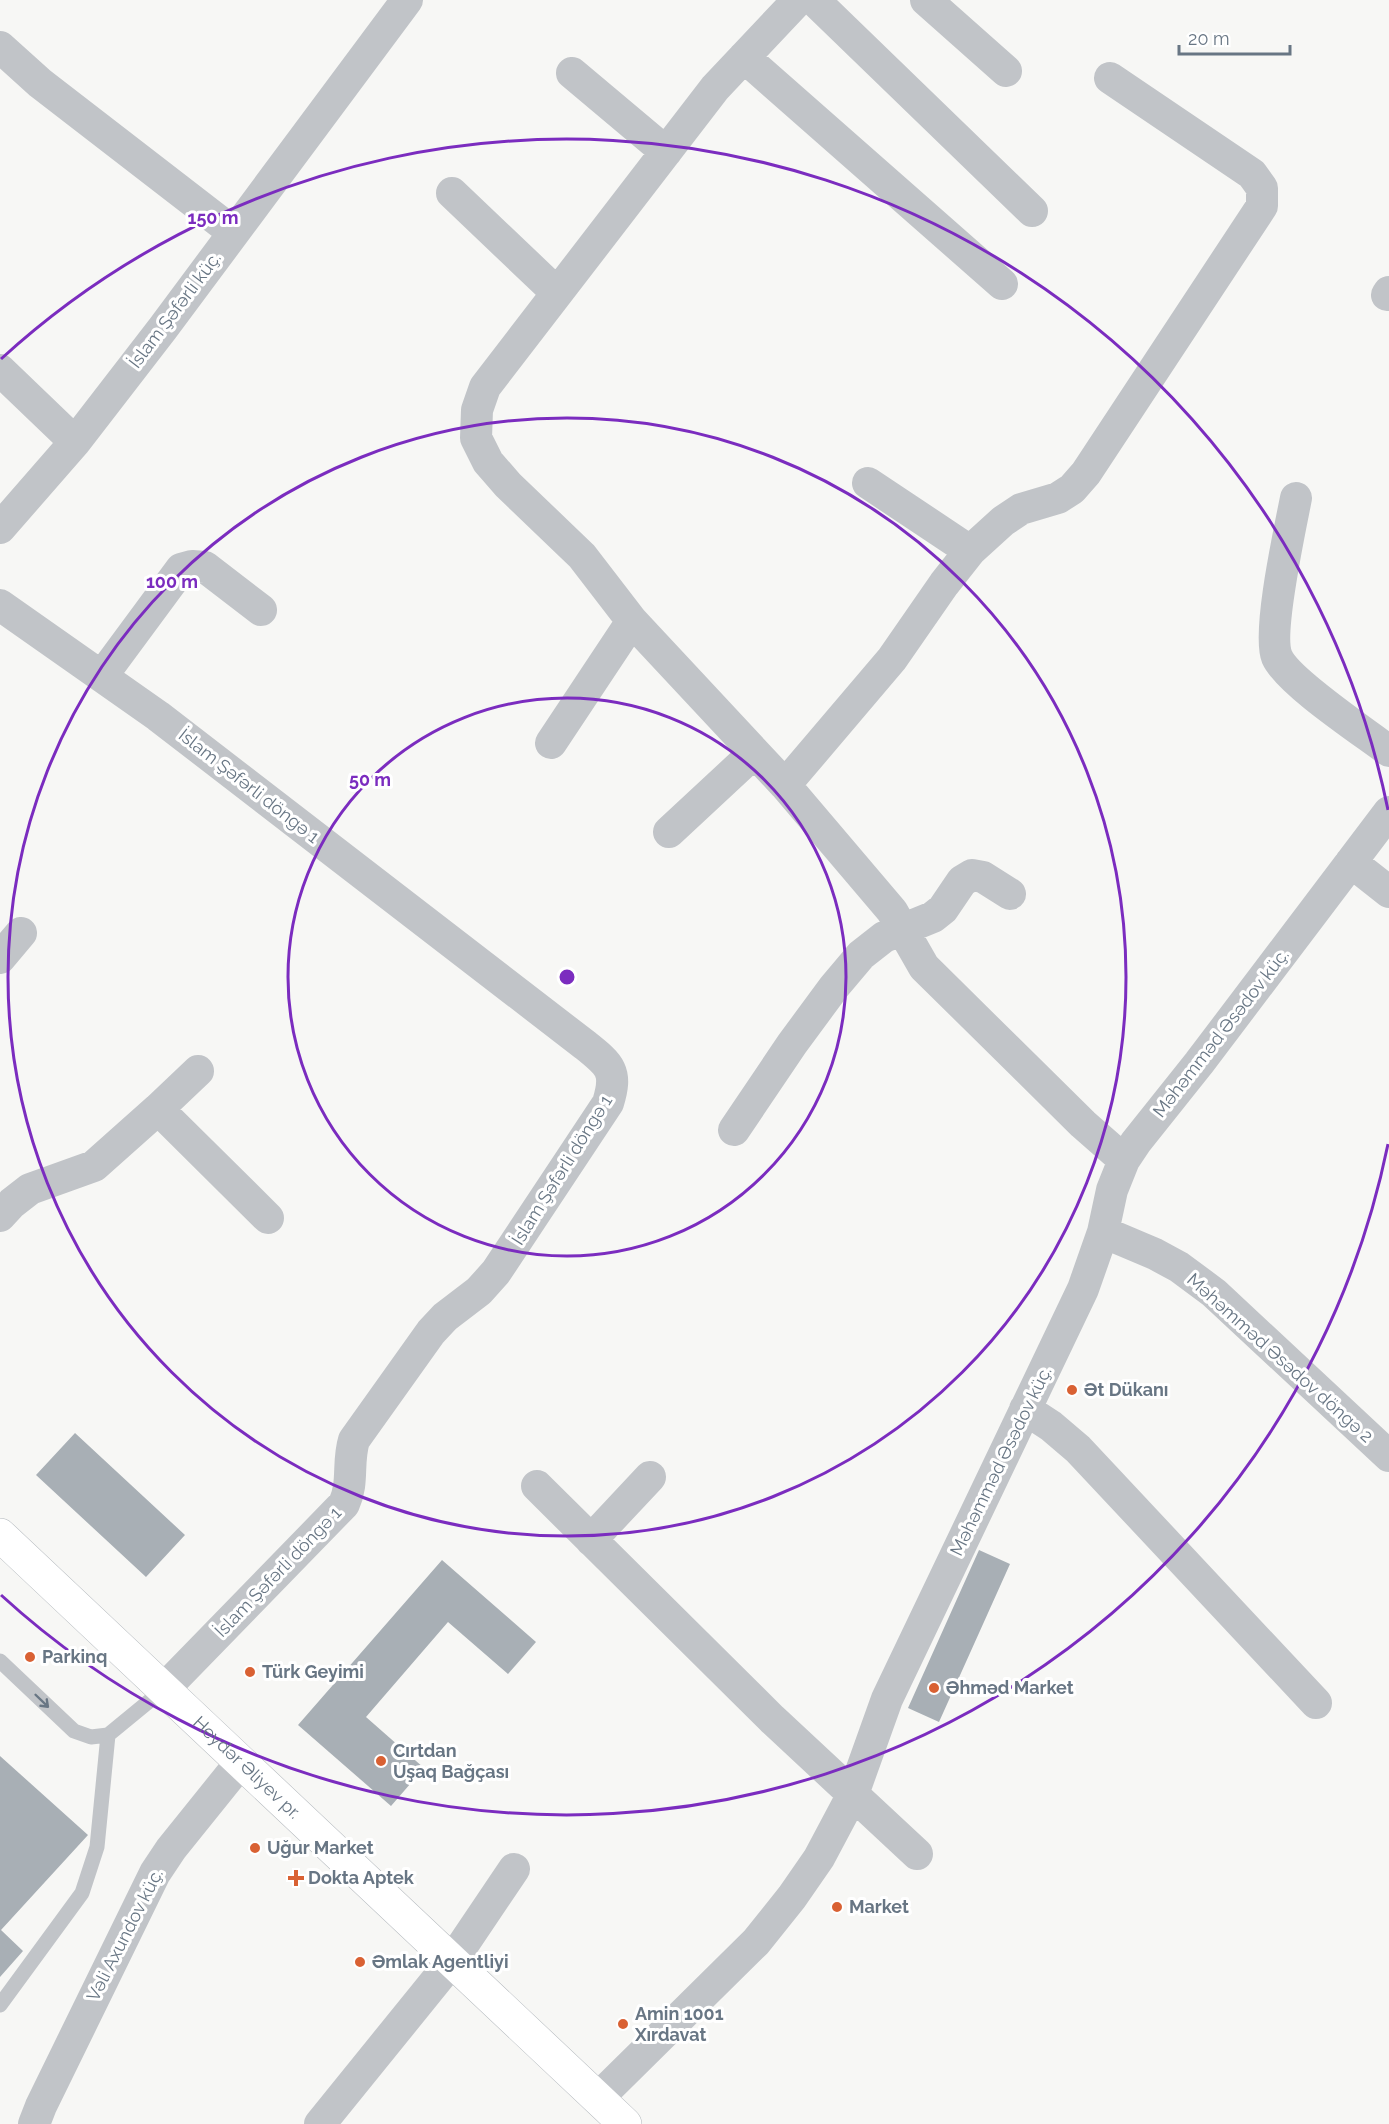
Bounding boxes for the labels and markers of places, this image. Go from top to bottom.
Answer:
centre of rings [557,967,577,987]
place label: Ət Dükanı [1084,1379,1168,1400]
marker: Ət Dükanı [1065,1383,1079,1397]
place label: Parkinq [42,1646,107,1667]
marker: Parkinq [23,1650,37,1664]
place label: Türk Geyimi [262,1661,364,1682]
marker: Türk Geyimi [243,1665,257,1679]
place label: Əhməd Market [946,1677,1074,1698]
marker: Əhməd Market [927,1681,941,1695]
place label: Cırtdan Uşaq Bağçası [393,1740,509,1782]
marker: Cırtdan Uşaq Bağçası [374,1754,388,1768]
place label: Uğur Market [267,1837,374,1858]
marker: Uğur Market [248,1841,262,1855]
place label: Dokta Aptek [308,1867,415,1888]
marker: Dokta Aptek [289,1871,303,1885]
place label: Market [849,1896,909,1917]
marker: Market [830,1900,844,1914]
place label: Əmlak Agentliyi [372,1951,509,1972]
marker: Əmlak Agentliyi [353,1955,367,1969]
place label: Amin 1001 Xırdavat [634,2003,724,2045]
marker: Amin 1001 Xırdavat [616,2017,630,2031]

